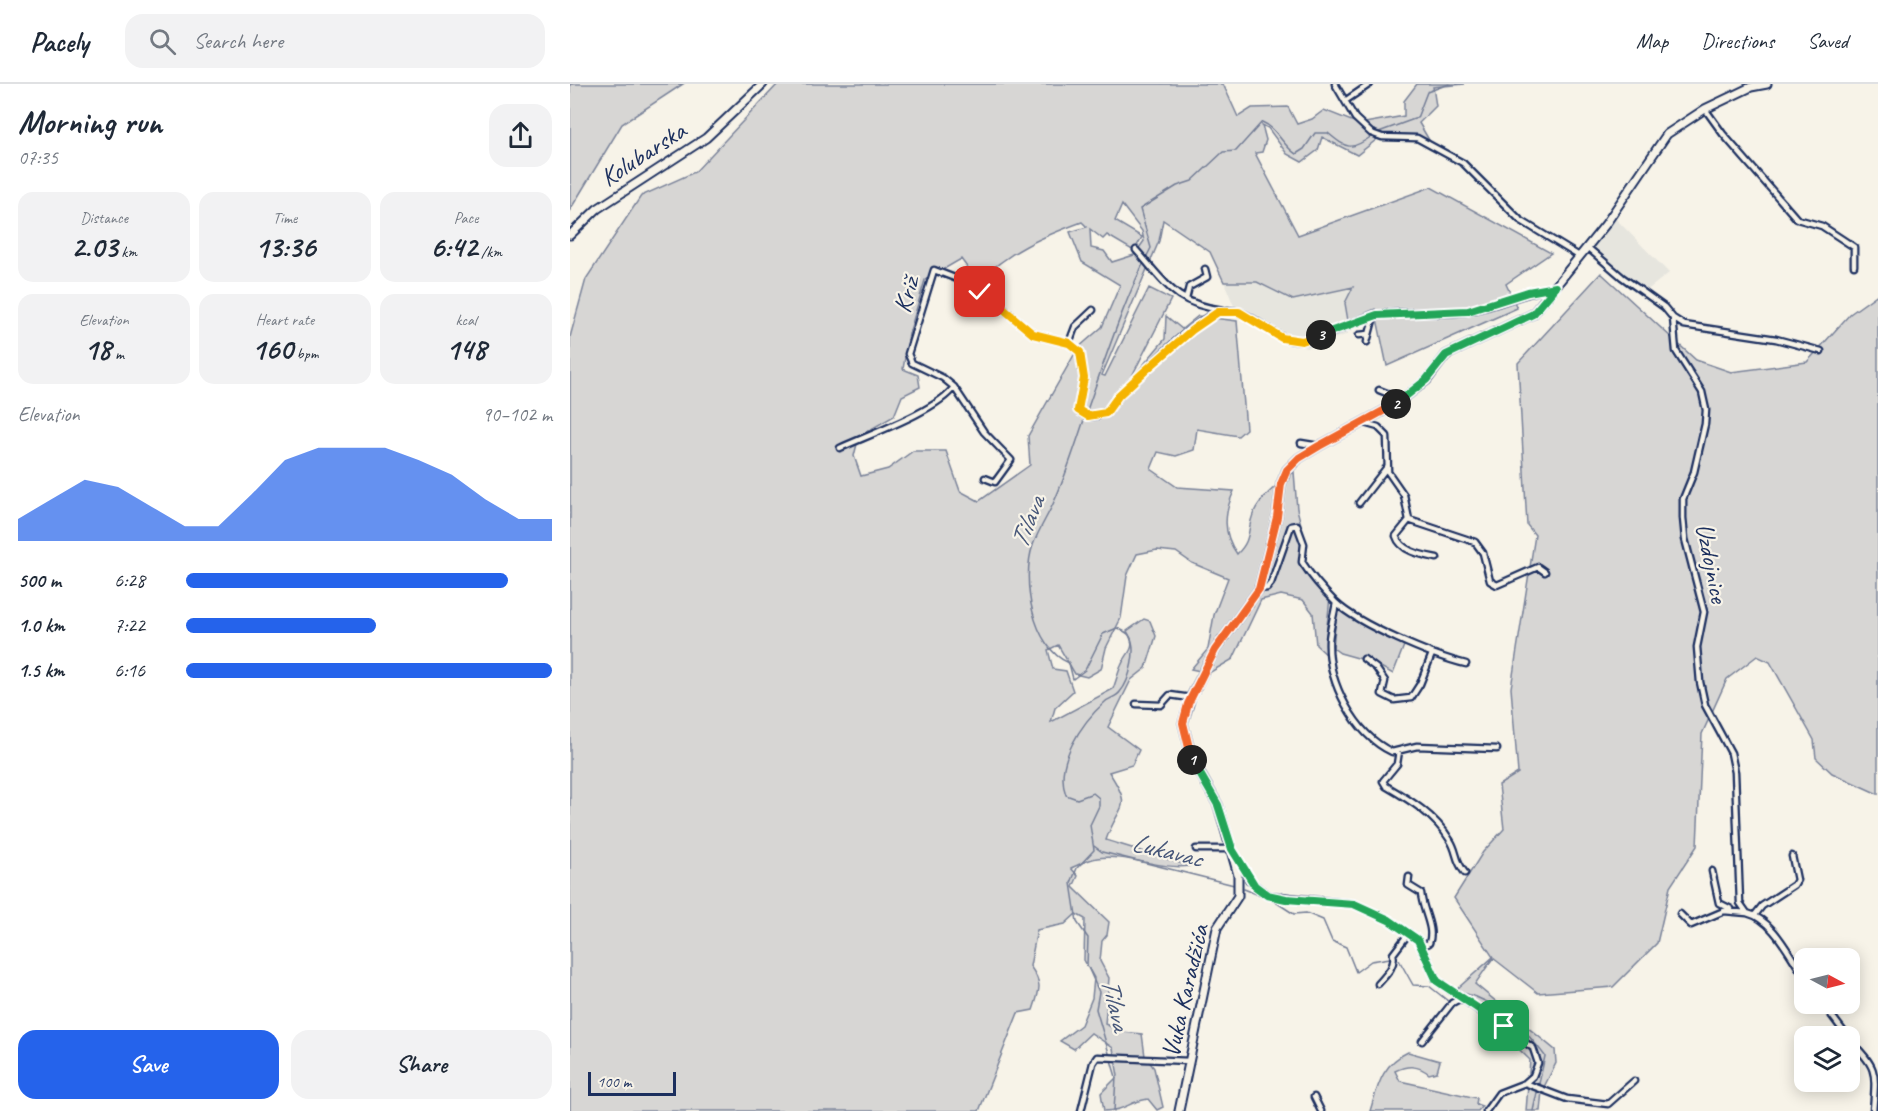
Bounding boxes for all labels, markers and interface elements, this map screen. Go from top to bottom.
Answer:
search box [125,14,545,68]
text: Pacely [30,24,89,59]
icon: search [146,25,179,58]
text: Search here [194,27,283,55]
text: Map [1636,28,1668,54]
text: Directions [1701,28,1774,54]
text: Saved [1807,28,1848,54]
text: Morning run [18,101,162,143]
button: share [489,104,552,167]
street label: Kolubarska [594,113,694,194]
text: 07:35 [18,145,58,170]
text: Distance [80,208,128,228]
text: Time [273,208,297,228]
text: Pace [454,208,478,228]
text: 2.03 [71,228,117,266]
text: 13:36 [255,228,315,266]
text: 6:42 [430,228,477,266]
text: km [117,242,137,262]
text: /km [477,242,502,262]
pin [954,266,1005,317]
street label: Križ [885,270,928,316]
icon: check [963,275,996,308]
text: Elevation [79,310,129,330]
text: Heart rate [256,310,314,330]
text: kcal [455,310,477,330]
pin: 3 [1306,320,1336,350]
text: 3 [1317,325,1325,345]
text: 18 [84,330,111,368]
text: 160 [252,330,293,368]
text: 148 [446,330,486,368]
text: m [111,344,124,364]
text: bpm [293,344,318,364]
pin: 2 [1381,389,1411,419]
text: 2 [1392,394,1400,414]
text: Elevation [18,402,80,427]
text: 90–102 m [482,402,552,427]
water label: Tilava [1002,489,1053,553]
street label: Uzdojnice [1688,520,1736,607]
text: 500 m [18,568,61,593]
text: 6:28 [114,568,145,593]
text: 1.0 km [18,613,65,638]
text: 7:22 [114,613,145,638]
text: 1.5 km [18,658,64,683]
text: 6:16 [114,658,145,683]
pin: 1 [1177,745,1207,775]
text: 1 [1188,750,1196,770]
water label: Lukavac [1128,825,1209,876]
street label: Vuka Karadžića [1154,920,1217,1061]
north arrow [1794,948,1860,1014]
map controls [1794,948,1860,1092]
water label: Tilava [1093,974,1139,1036]
pin [1478,1000,1529,1051]
icon: arrive [1487,1009,1520,1042]
button: layers [1794,1026,1860,1092]
button: Save [18,1030,279,1099]
button: Share [291,1030,552,1099]
scale bar [588,1069,676,1096]
text: 100 m [597,1072,631,1092]

